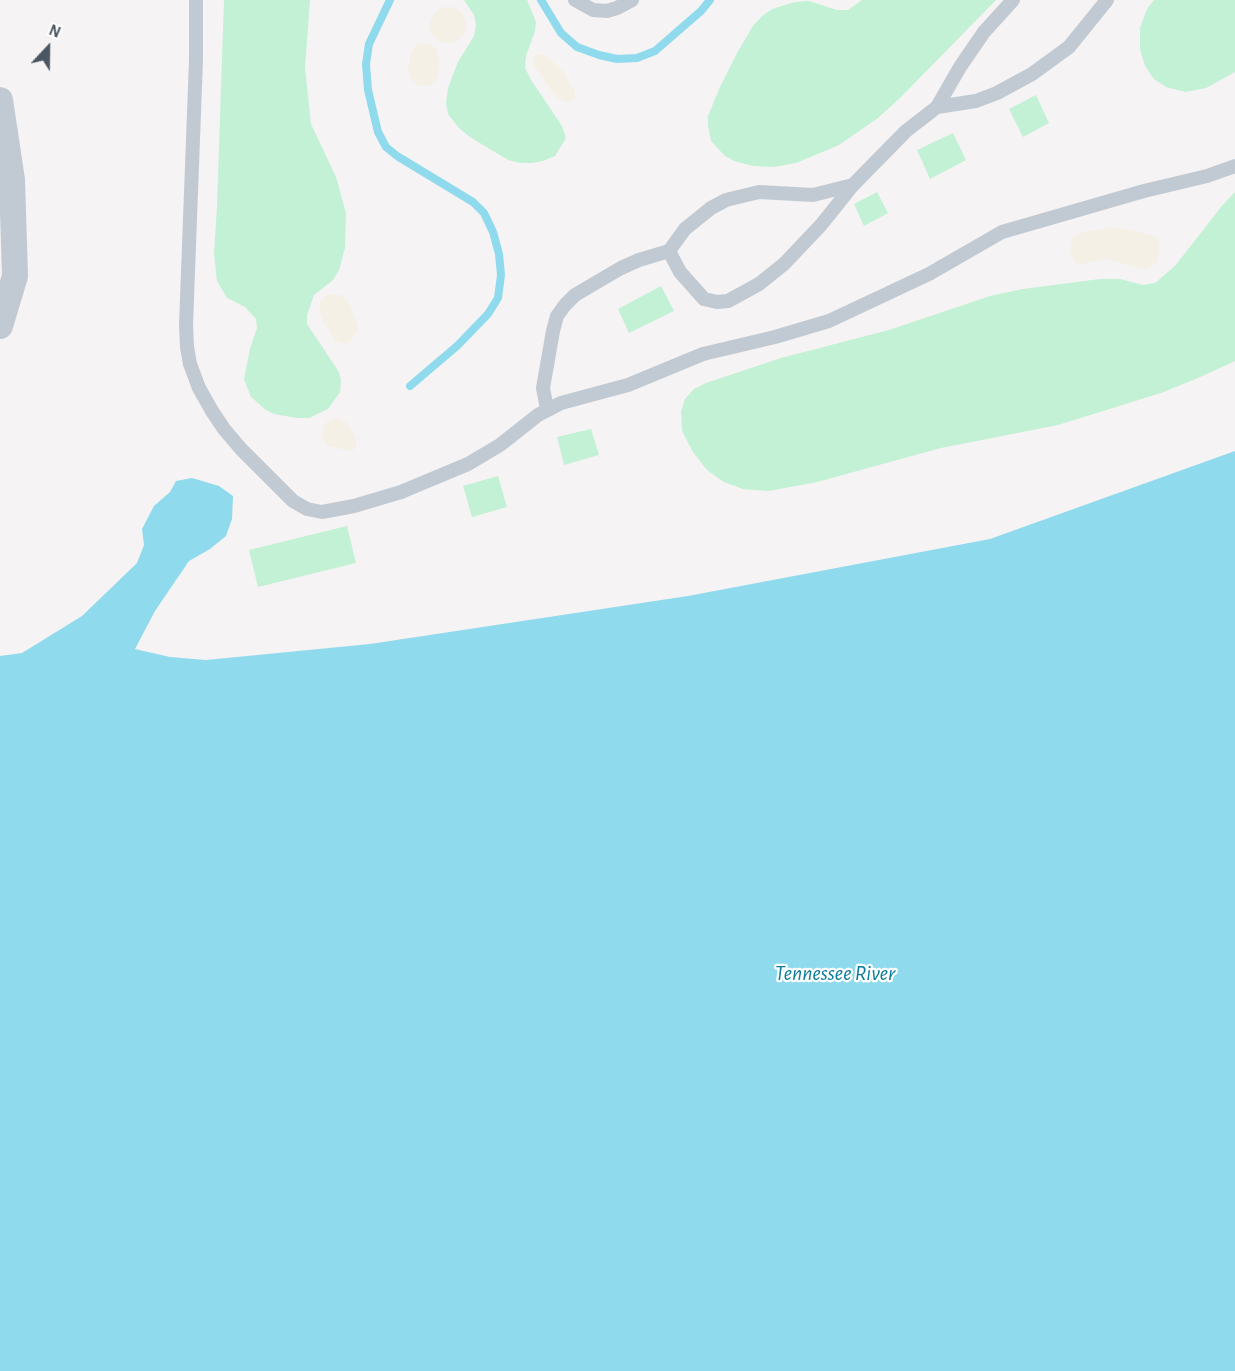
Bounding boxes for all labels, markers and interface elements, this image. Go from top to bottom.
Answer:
north arrow [18,18,78,78]
text: N [47,22,63,41]
water label: Tennessee River [775,960,895,986]

